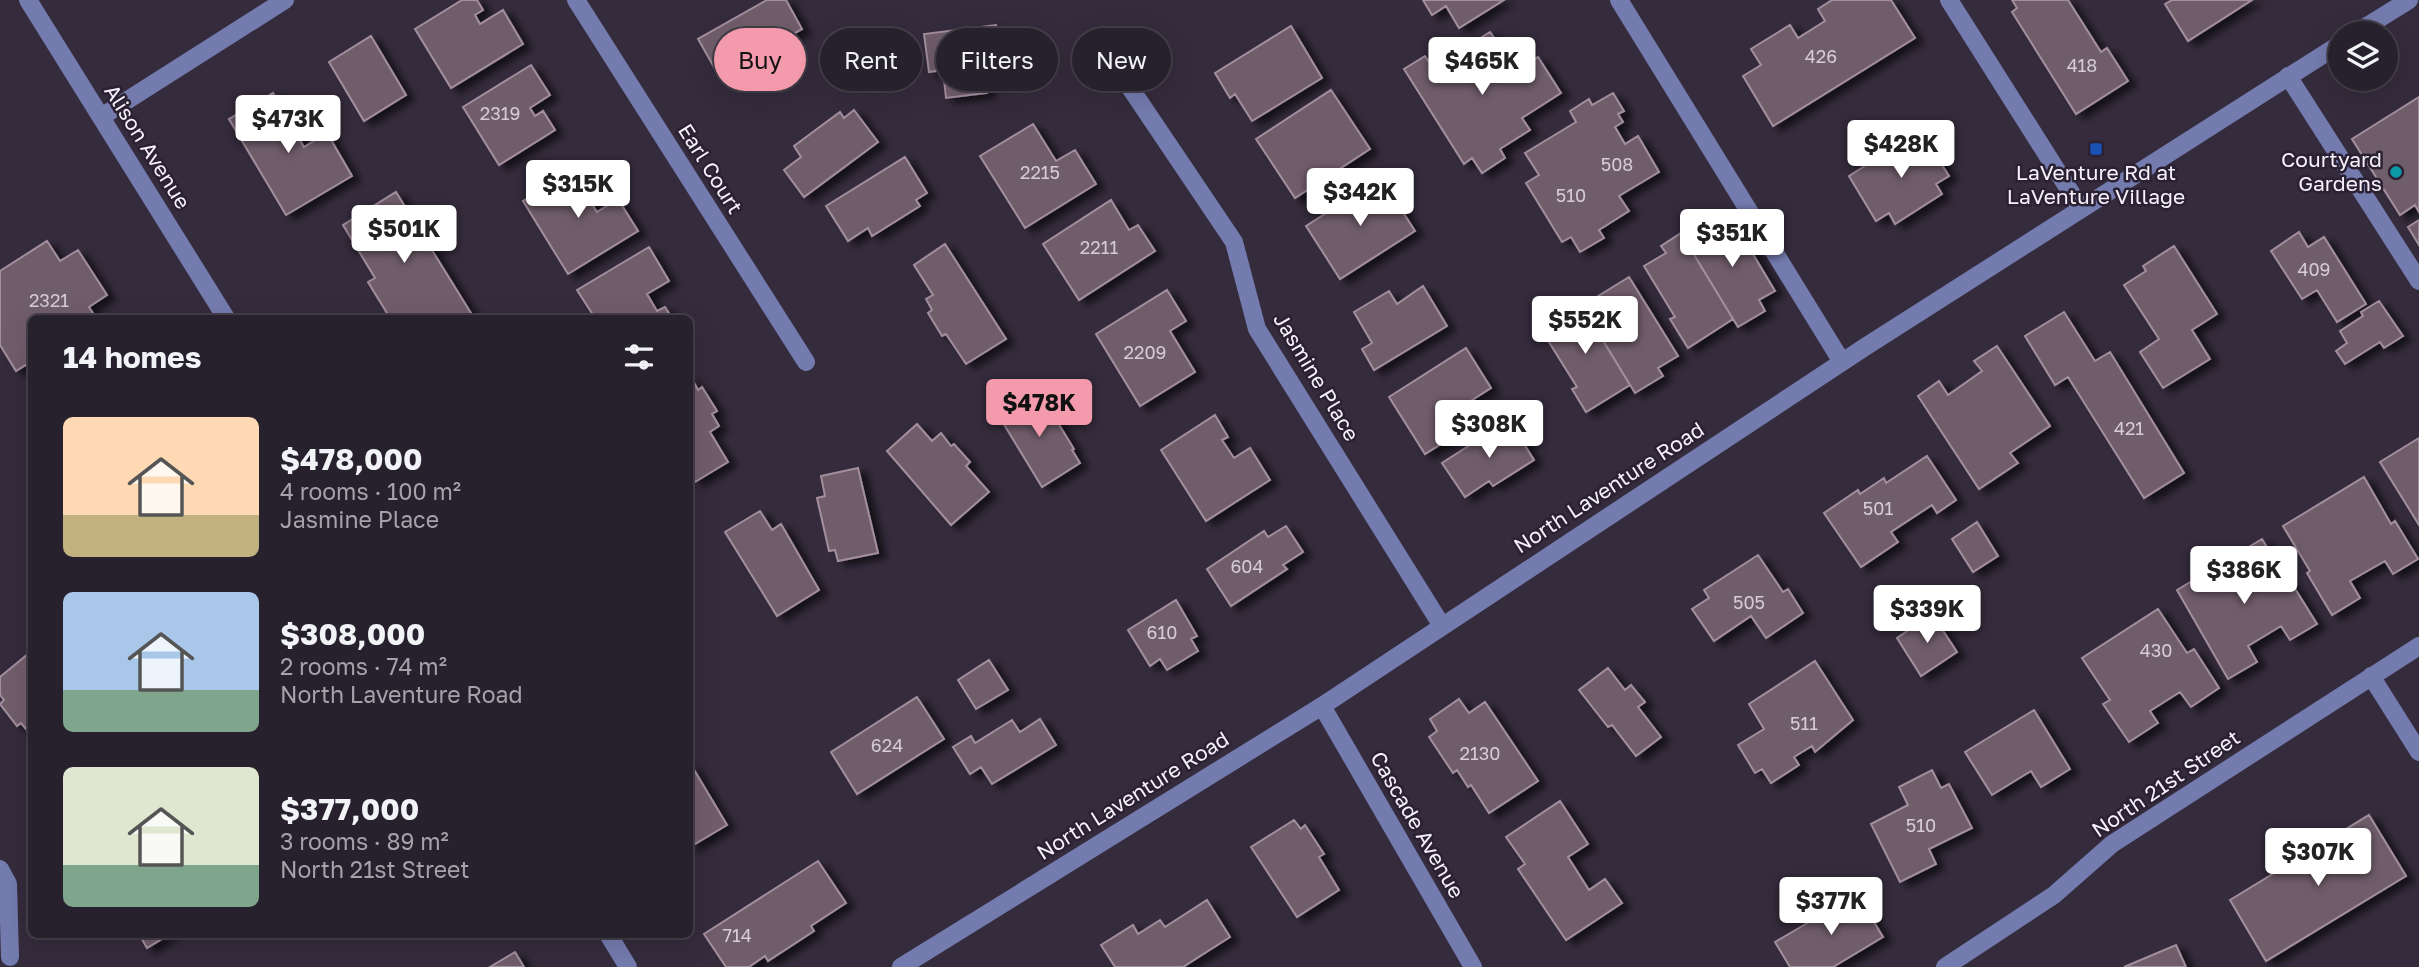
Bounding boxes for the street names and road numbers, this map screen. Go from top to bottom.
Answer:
street label: Alison Avenue [99,79,197,214]
street label: Earl Court [673,119,749,218]
street label: Jasmine Place [1268,308,1365,445]
street label: North Laventure Road [1508,416,1708,558]
street label: North 21st Street [2086,724,2244,842]
street label: North Laventure Road [1032,725,1233,865]
street label: Cascade Avenue [1365,747,1470,902]

